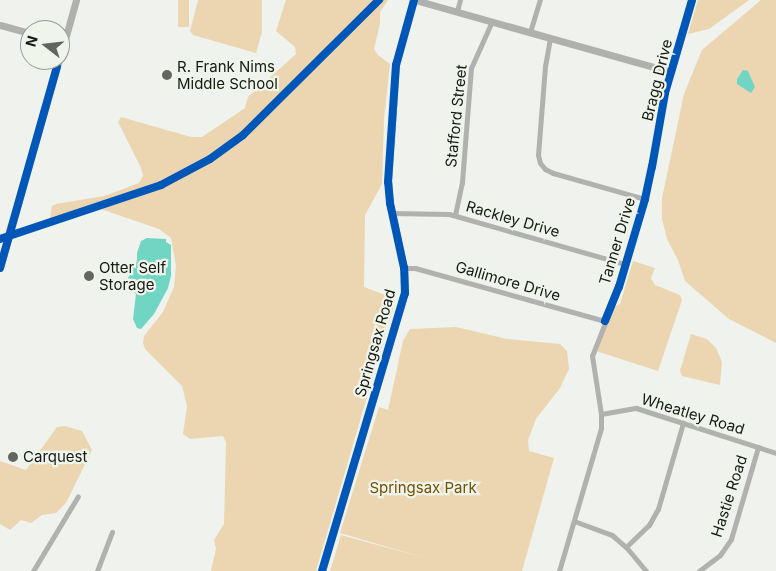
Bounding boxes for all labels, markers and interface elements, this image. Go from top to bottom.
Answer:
north arrow [20,20,70,70]
text: N [21,34,41,48]
street label: Bragg Drive [638,37,676,123]
place label: R. Frank Nims Middle School [177,57,278,92]
street label: Stafford Street [442,64,470,168]
marker: R. Frank Nims Middle School [161,69,173,81]
street label: Tanner Drive [595,195,639,287]
street label: Rackley Drive [464,197,562,241]
street label: Gallimore Drive [454,257,562,305]
place label: Otter Self Storage [99,258,166,293]
marker: Otter Self Storage [83,270,95,282]
street label: Springsax Road [351,287,399,399]
street label: Wheatley Road [639,390,747,438]
place label: Carquest [23,448,87,466]
marker: Carquest [7,451,19,463]
street label: Hastie Road [707,453,751,539]
park label: Springsax Park [369,479,477,497]

